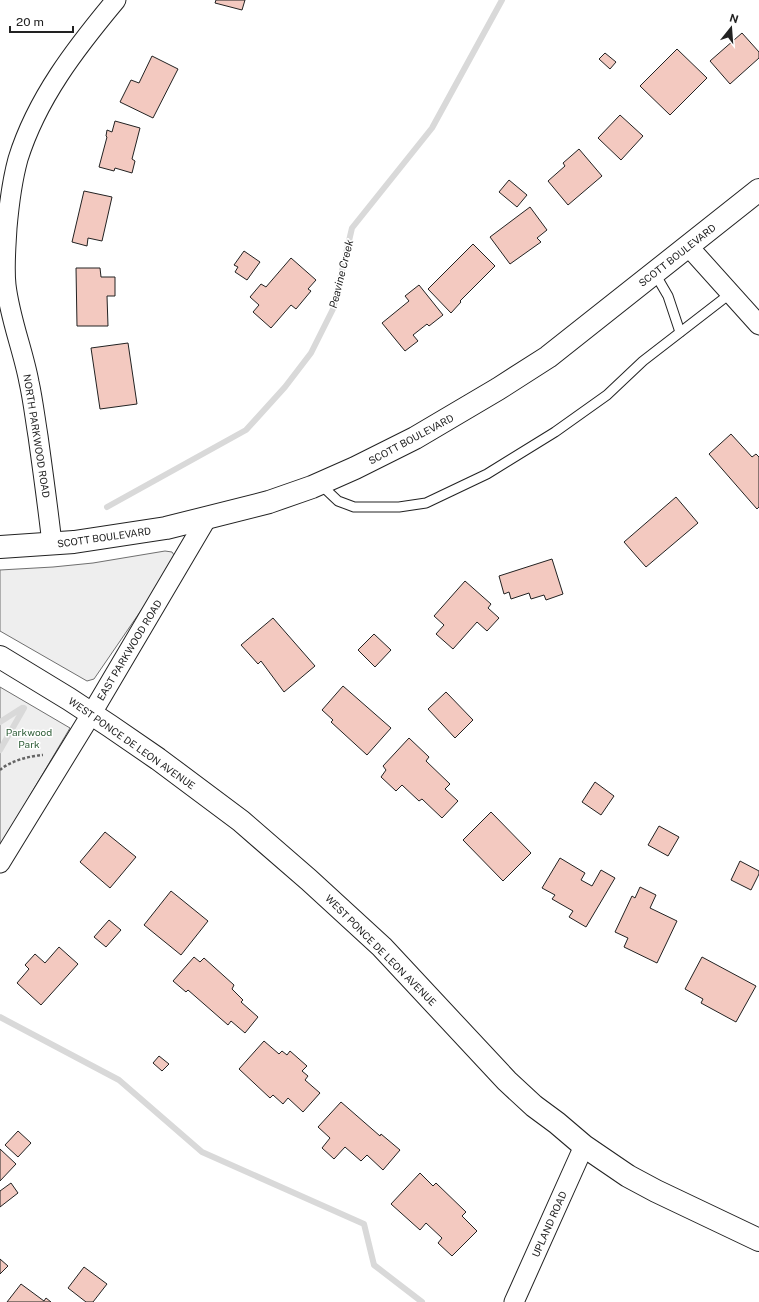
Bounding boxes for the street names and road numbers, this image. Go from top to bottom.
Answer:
street label: SCOTT BOULEVARD [636,221,718,289]
street label: NORTH PARKWOOD ROAD [21,373,53,499]
street label: SCOTT BOULEVARD [366,411,456,467]
street label: SCOTT BOULEVARD [56,524,152,550]
street label: EAST PARKWOOD ROAD [94,597,164,703]
street label: WEST PONCE DE LEON AVENUE [66,694,198,792]
street label: WEST PONCE DE LEON AVENUE [323,892,439,1008]
street label: UPLAND ROAD [529,1189,569,1259]

